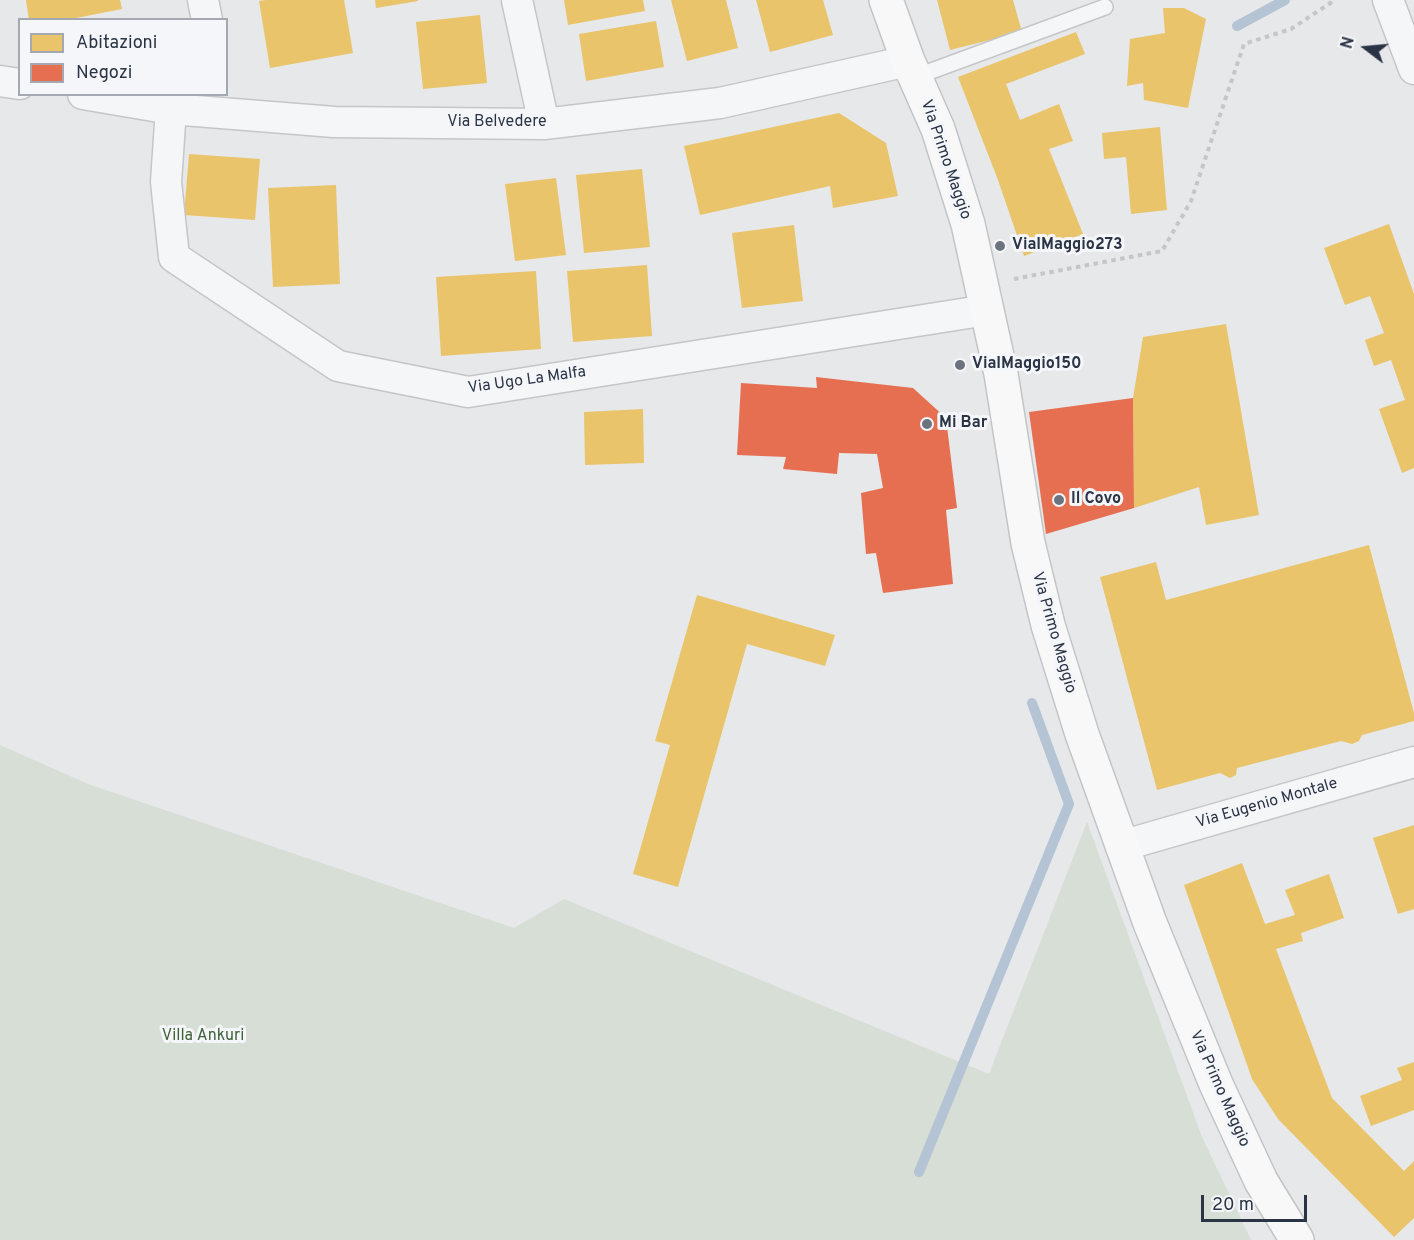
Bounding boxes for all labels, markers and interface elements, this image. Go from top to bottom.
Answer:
legend [18,18,228,96]
north arrow [1336,18,1396,78]
text: Abitazioni [76,32,157,55]
text: N [1337,35,1360,51]
text: Negozi [76,62,132,85]
street label: Via Primo Maggio [916,98,974,222]
street label: Via Belvedere [447,113,547,133]
place label: ViaIMaggio273 [1012,236,1122,256]
marker: ViaIMaggio273 [993,239,1007,253]
place label: ViaIMaggio150 [972,355,1082,375]
marker: ViaIMaggio150 [953,358,967,372]
street label: Via Ugo La Malfa [467,363,587,399]
place label: Mi Bar [939,414,987,434]
marker: Mi Bar [920,417,934,431]
place label: Il Covo [1071,490,1121,510]
marker: Il Covo [1052,493,1066,507]
street label: Via Primo Maggio [1026,570,1080,696]
street label: Via Eugenio Montale [1194,775,1340,833]
park label: Villa Ankuri [162,1027,244,1047]
street label: Via Primo Maggio [1185,1028,1253,1150]
scale bar [1204,1183,1310,1221]
text: 20 m [1212,1194,1254,1217]

